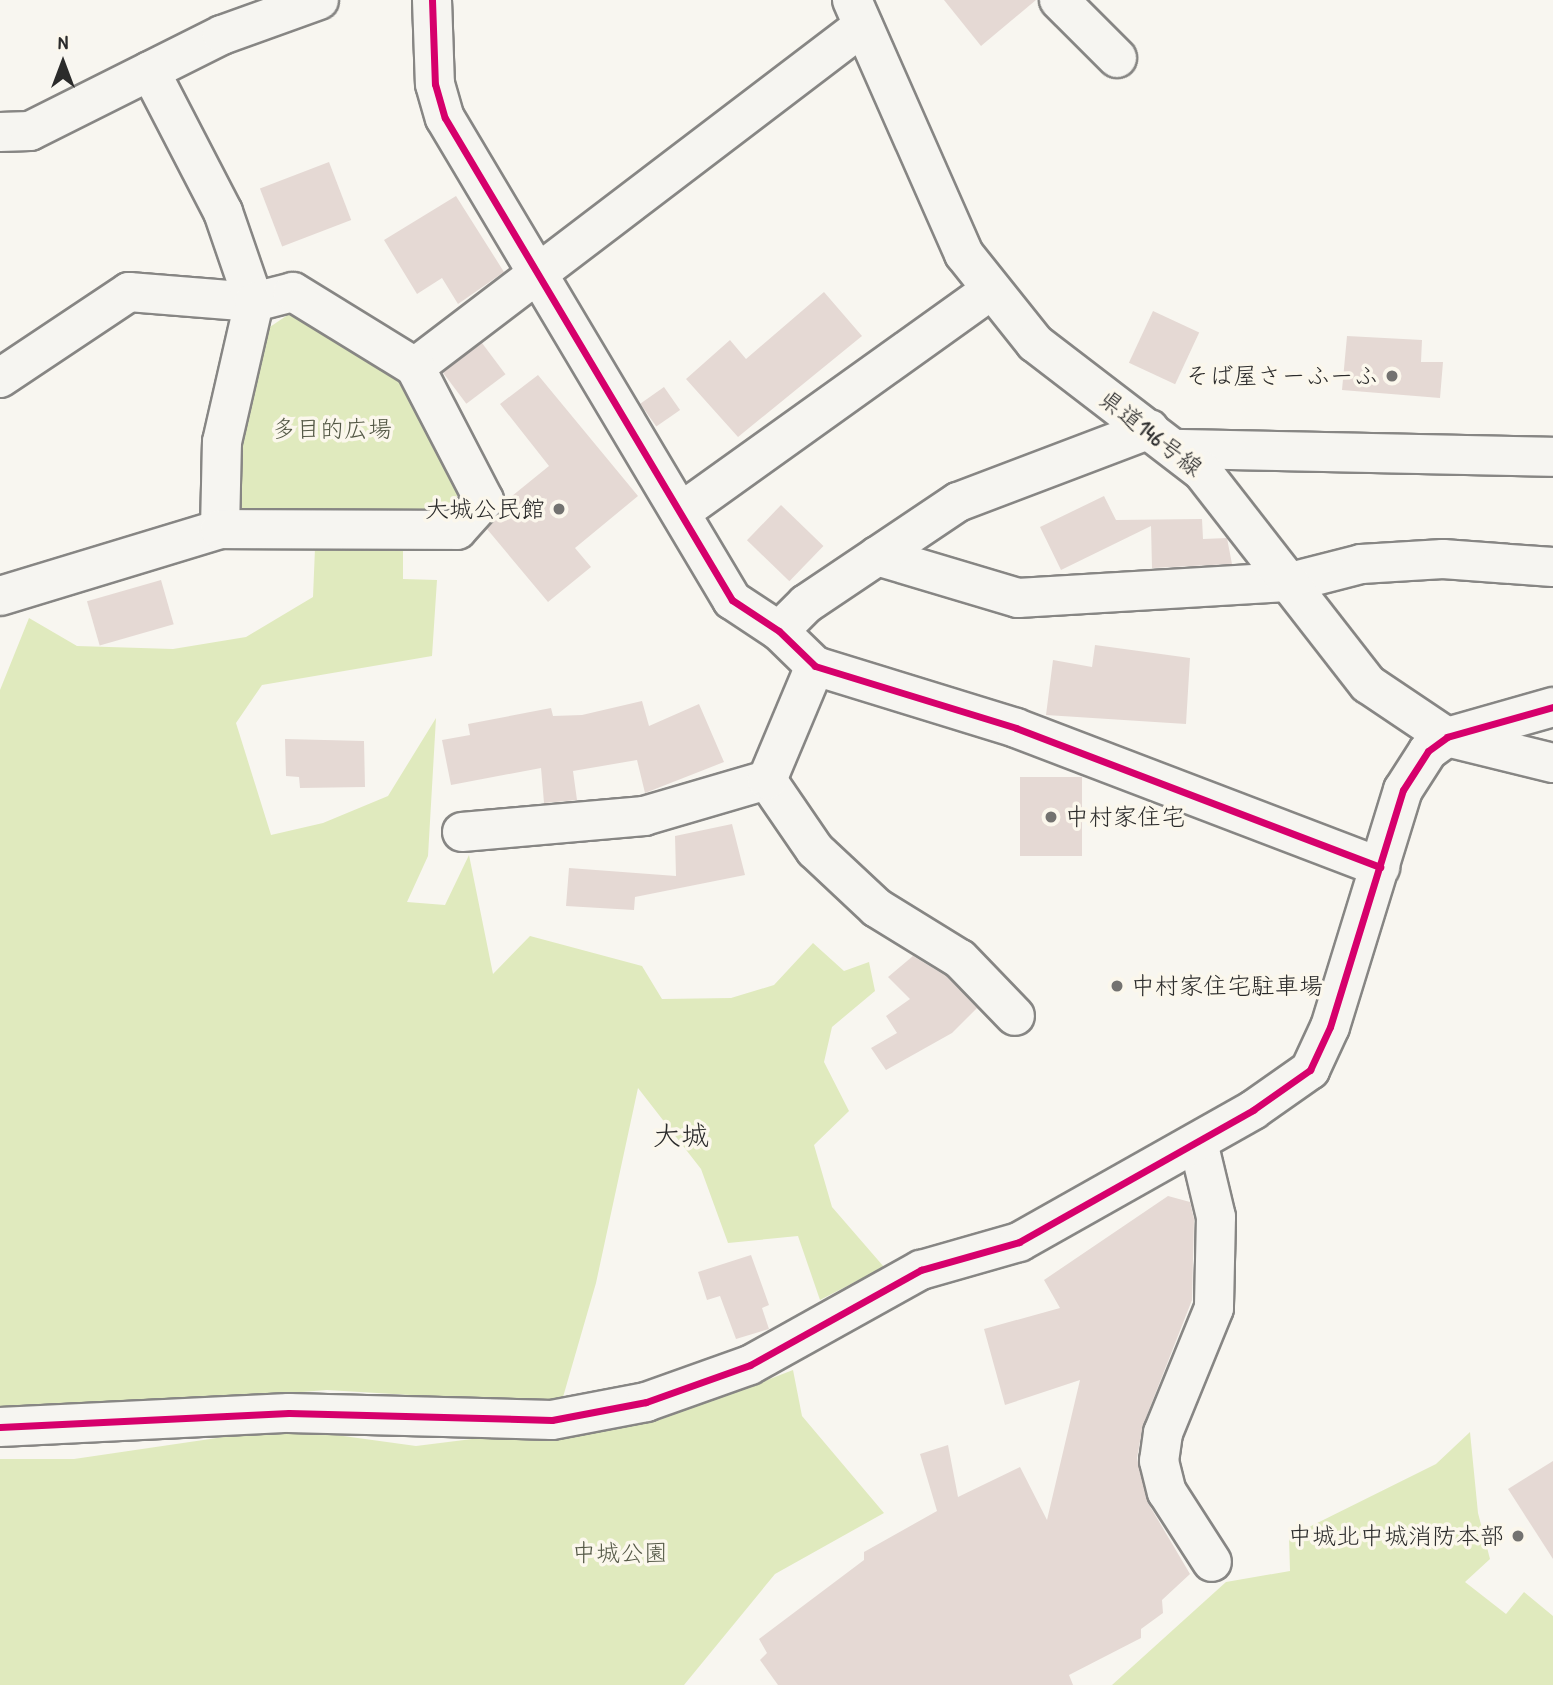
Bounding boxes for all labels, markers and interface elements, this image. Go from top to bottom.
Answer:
north arrow [28,28,98,98]
text: N [58,29,68,55]
place label: そば屋さーふーふ [1186,362,1378,390]
marker: そば屋さーふーふ [1384,368,1400,384]
street label: 県道146号線 [1094,384,1208,482]
park label: 多目的広場 [272,415,392,443]
place label: 大城公民館 [425,495,545,523]
marker: 大城公民館 [551,501,567,517]
place label: 中村家住宅 [1065,803,1185,831]
marker: 中村家住宅 [1043,809,1059,825]
place label: 中村家住宅駐車場 [1131,972,1323,1000]
marker: 中村家住宅駐車場 [1109,978,1125,994]
district label: 大城 [653,1118,709,1152]
place label: 中城北中城消防本部 [1288,1522,1504,1550]
marker: 中城北中城消防本部 [1510,1528,1526,1544]
park label: 中城公園 [572,1539,668,1567]

